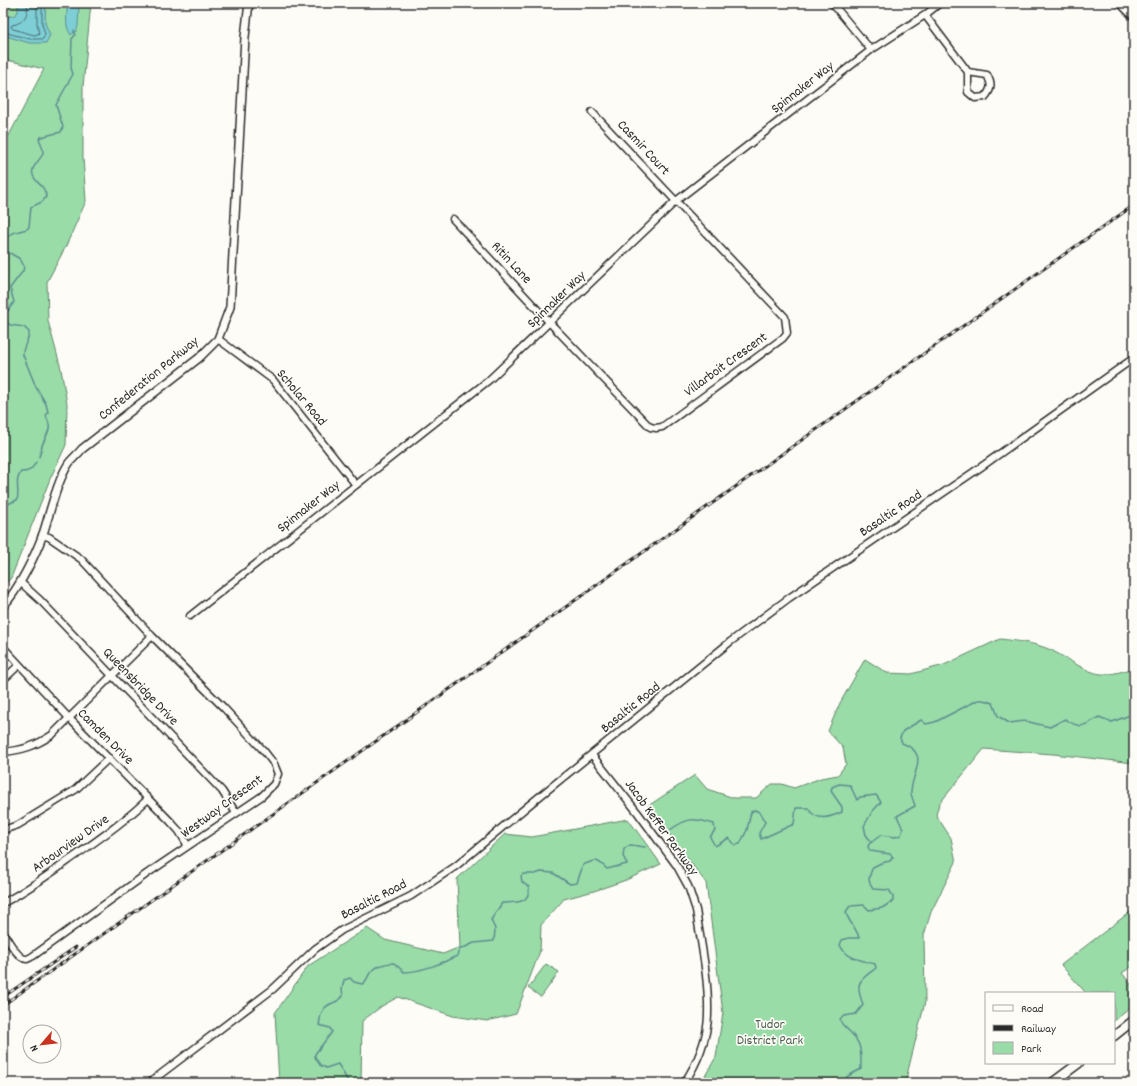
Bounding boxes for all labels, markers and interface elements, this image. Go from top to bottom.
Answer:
street label: Spinnaker Way [767,57,839,119]
street label: Casmir Court [612,116,674,180]
street label: Ritin Lane [486,237,536,289]
street label: Spinnaker Way [523,266,591,333]
street label: Villarboit Crescent [680,328,772,402]
street label: Confederation Parkway [95,332,204,426]
street label: Scholar Road [271,365,331,431]
street label: Spinnaker Way [273,476,345,538]
street label: Basaltic Road [856,486,926,542]
street label: Queensbridge Drive [97,643,183,731]
street label: Basaltic Road [597,678,665,738]
street label: Camden Drive [72,704,138,770]
street label: Westway Crescent [177,770,267,844]
street label: Jacob Keffer Parkway [619,776,703,880]
street label: Arbourview Drive [28,810,114,878]
street label: Basaltic Road [337,875,411,925]
legend [985,992,1115,1064]
text: Road [1021,1001,1043,1018]
park label: Tudor District Park [737,1015,803,1051]
text: Railway [1021,1021,1057,1038]
north arrow [22,1024,62,1064]
text: N [26,1041,43,1054]
text: Park [1021,1041,1042,1058]

